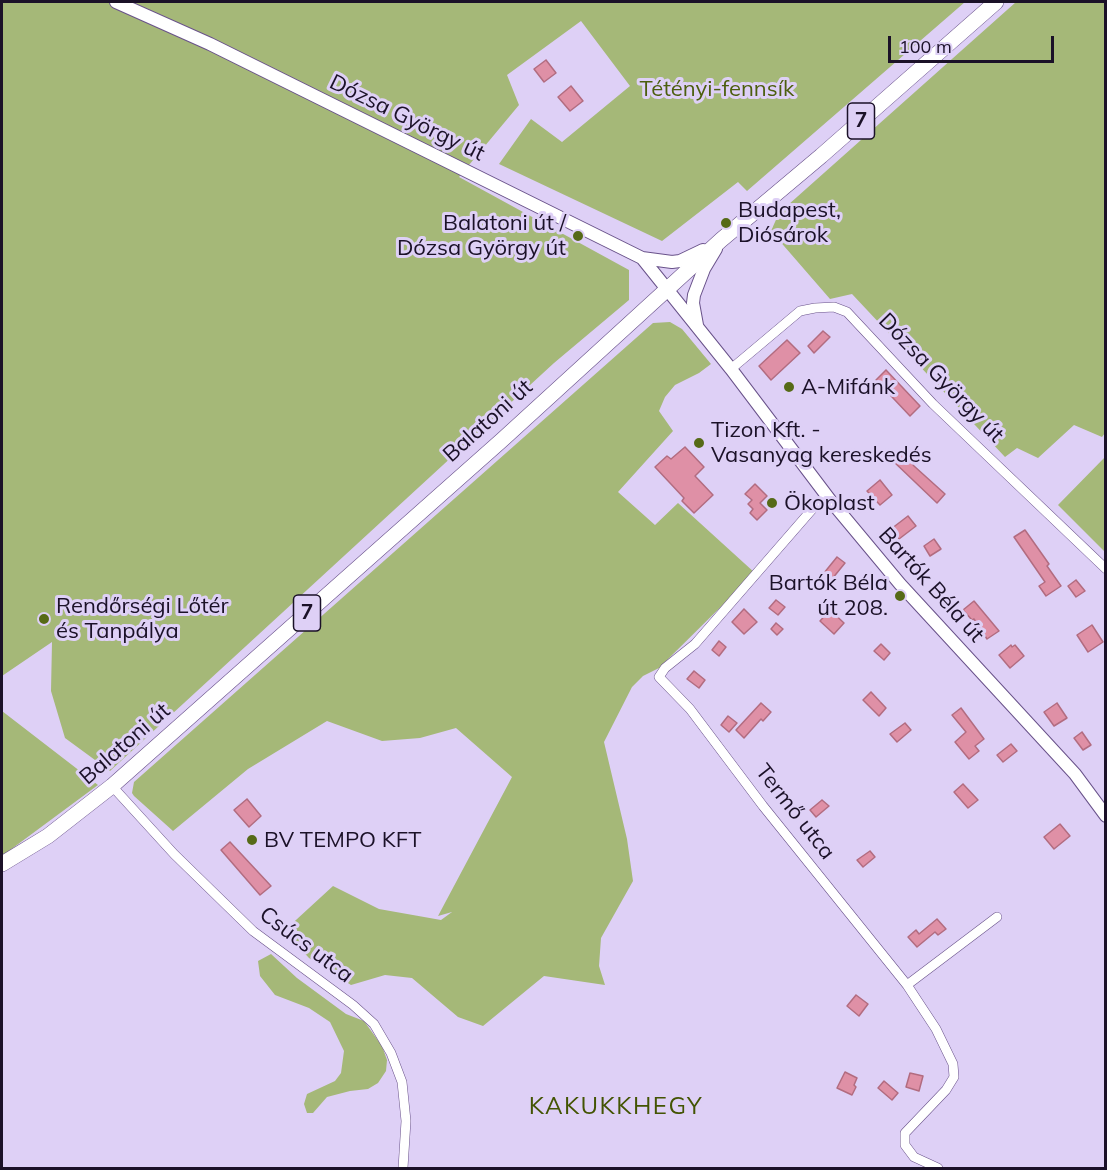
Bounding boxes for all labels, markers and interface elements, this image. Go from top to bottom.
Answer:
scale bar [891,24,1058,62]
text: 100 m [899,35,952,58]
street label: Dózsa György út [325,69,489,167]
park label: Tétényi-fennsík [640,76,794,102]
road number: 7 [848,103,874,139]
place label: Budapest, Diósárok [738,197,841,248]
place label: Balatoni út / Dózsa György út [397,210,566,262]
marker: Budapest, Diósárok [719,216,733,230]
marker: Balatoni út / Dózsa György út [571,229,585,243]
street label: Dózsa György út [873,308,1009,448]
street label: Balatoni út [438,374,538,468]
place label: A-Mifánk [801,374,895,400]
marker: A-Mifánk [782,380,796,394]
place label: Tizon Kft. - Vasanyag kereskedés [711,417,932,469]
marker: Tizon Kft. - Vasanyag kereskedés [692,436,706,450]
place label: Ökoplast [784,490,875,516]
marker: Ökoplast [765,496,779,510]
street label: Bartók Béla út [873,522,989,648]
place label: Bartók Béla út 208. [769,570,888,622]
marker: Bartók Béla út 208. [893,589,907,603]
place label: Rendőrségi Lőtér és Tanpálya [56,593,228,644]
road number: 7 [294,595,320,631]
marker: Rendőrségi Lőtér és Tanpálya [37,612,51,626]
street label: Balatoni út [74,698,176,790]
street label: Termő utca [750,759,840,865]
place label: BV TEMPO KFT [264,827,421,853]
marker: BV TEMPO KFT [245,833,259,847]
street label: Csúcs utca [254,901,358,989]
district label: KAKUKKHEGY [529,1093,703,1121]

